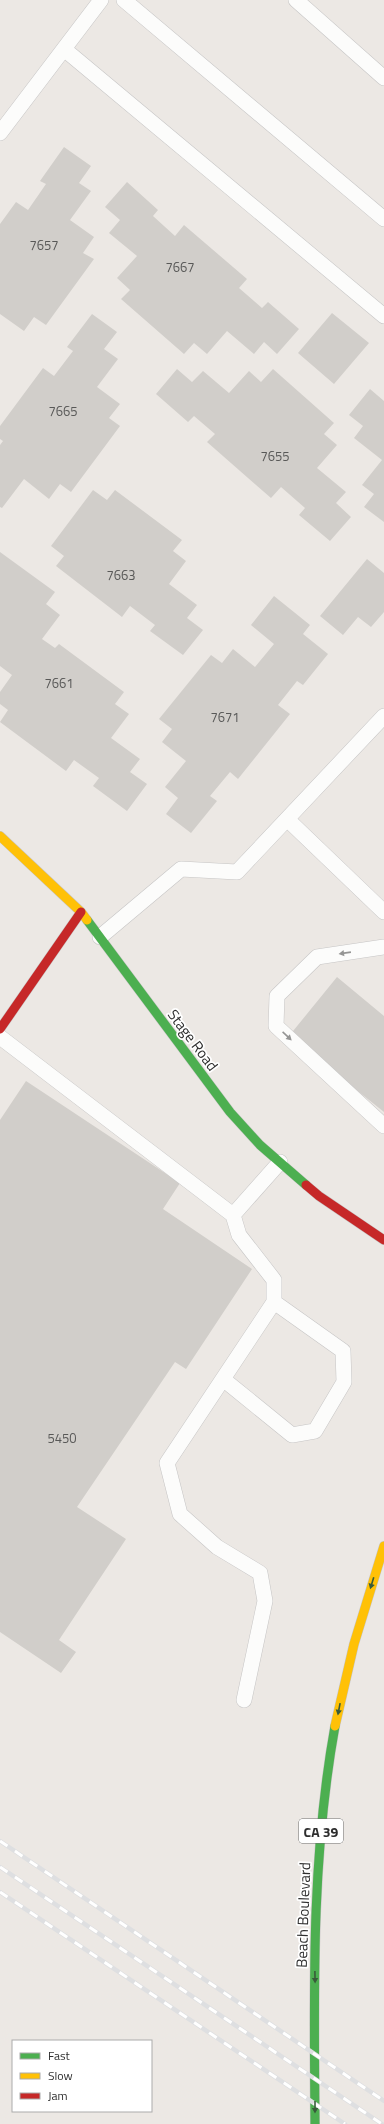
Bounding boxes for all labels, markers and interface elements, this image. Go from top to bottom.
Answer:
house number: 7657 [29,235,59,255]
house number: 7667 [165,257,195,277]
house number: 7665 [48,401,78,421]
house number: 7655 [260,446,290,466]
house number: 7663 [106,565,136,585]
house number: 7661 [44,673,74,693]
house number: 7671 [210,707,240,727]
one-way arrow [339,950,351,956]
street label: Stage Road [162,1004,224,1076]
one-way arrow [282,1031,292,1041]
house number: 5450 [47,1428,77,1448]
one-way arrow [369,1577,375,1589]
one-way arrow [336,1702,342,1715]
road number: CA 39 [299,1819,343,1843]
street label: Beach Boulevard [290,1862,316,1968]
one-way arrow [312,1971,318,1984]
legend [12,2040,152,2112]
text: Fast [48,2046,71,2065]
text: Slow [48,2066,73,2085]
text: Jam [48,2086,68,2105]
one-way arrow [312,2101,318,2114]

